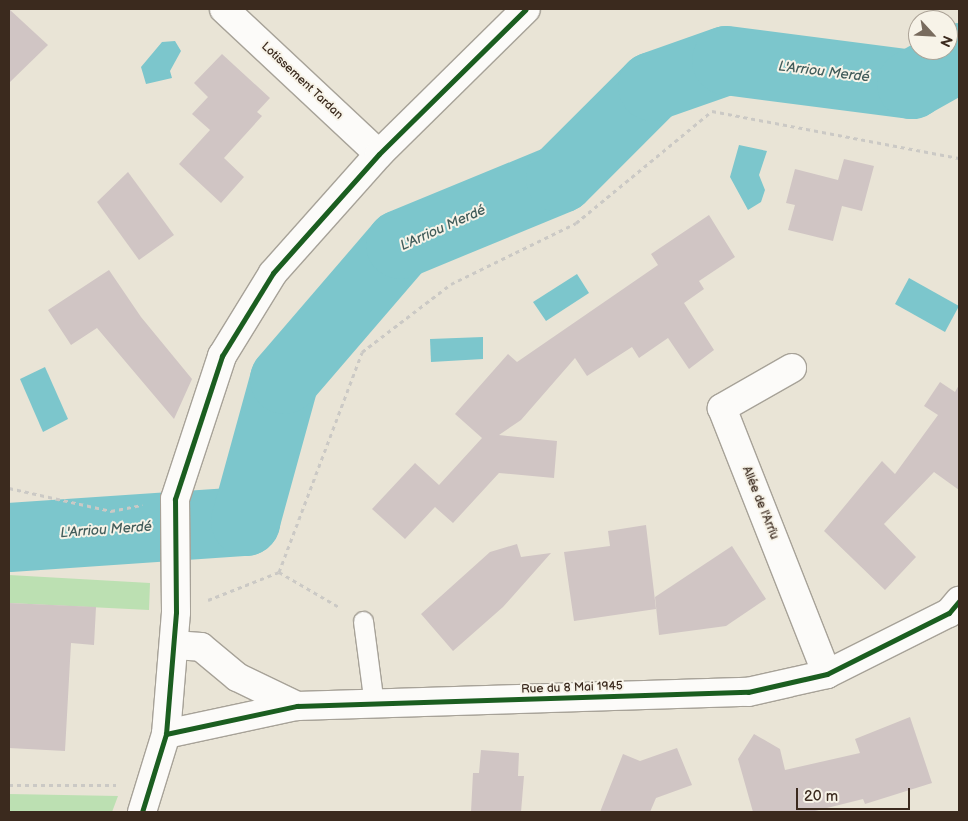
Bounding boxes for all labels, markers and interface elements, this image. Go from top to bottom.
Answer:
north arrow [908,10,958,60]
text: N [936,33,956,49]
street label: Lotissement Tardan [258,39,346,123]
water label: L'Arriou Merdé [777,58,871,86]
water label: L'Arriou Merdé [398,202,488,254]
street label: Allée de l'Arrïu [739,464,781,542]
water label: L'Arriou Merdé [60,518,152,542]
street label: Rue du 8 Mai 1945 [521,679,623,697]
scale bar [798,778,912,810]
text: 20 m [804,787,838,806]

